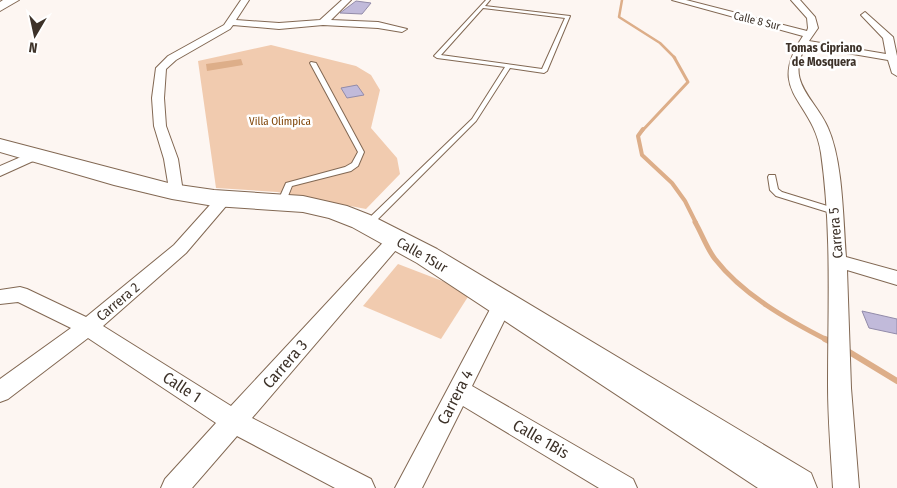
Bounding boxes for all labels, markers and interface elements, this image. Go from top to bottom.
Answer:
street label: Calle 8 Sur [732,9,782,33]
north arrow [10,10,60,60]
text: N [28,38,39,56]
district label: Tomas Cipriano de Mosquera [786,41,863,69]
park label: Villa Olímpica [249,115,311,128]
street label: Carrera 5 [825,207,847,259]
street label: Calle 1Sur [394,234,451,276]
street label: Carrera 2 [93,279,143,325]
street label: Carrera 3 [259,336,311,392]
street label: Carrera 4 [433,366,477,428]
street label: Calle 1 [159,368,205,406]
street label: Calle 1Bis [510,415,573,463]

